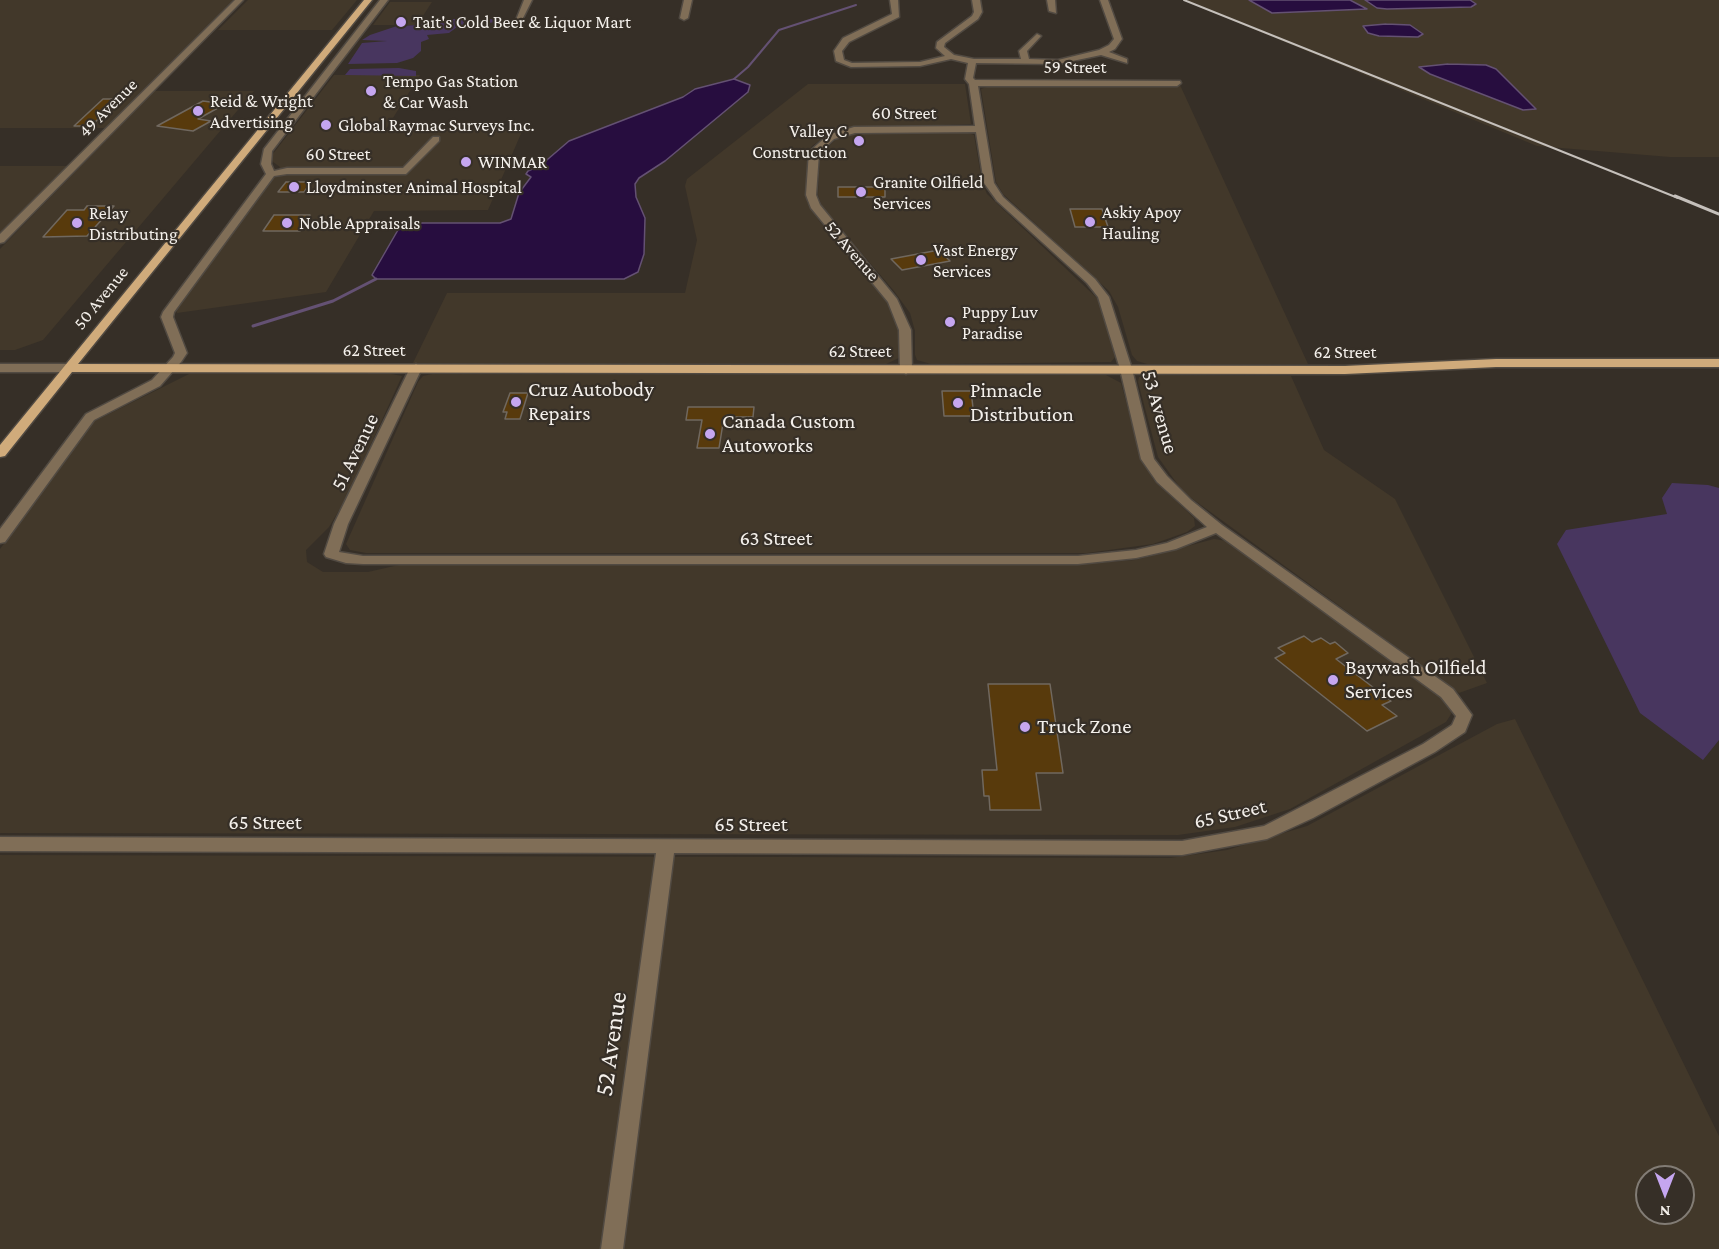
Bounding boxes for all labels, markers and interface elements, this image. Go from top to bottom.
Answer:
place label: Tait's Cold Beer & Liquor Mart [413,11,631,33]
marker: Tait's Cold Beer & Liquor Mart [394,15,408,29]
street label: 59 Street [1044,56,1106,78]
place label: Tempo Gas Station & Car Wash [383,70,518,112]
street label: 49 Avenue [74,74,142,142]
marker: Tempo Gas Station & Car Wash [364,84,378,98]
place label: Reid & Wright Advertising [210,90,313,132]
street label: 60 Street [872,102,936,124]
marker: Reid & Wright Advertising [191,104,205,118]
place label: Global Raymac Surveys Inc. [338,114,535,136]
marker: Global Raymac Surveys Inc. [319,118,333,132]
place label: Valley C Construction [752,120,847,162]
marker: Valley C Construction [852,134,866,148]
street label: 60 Street [306,143,370,165]
place label: WINMAR [478,151,547,173]
marker: WINMAR [459,155,473,169]
place label: Granite Oilfield Services [873,171,983,213]
place label: Lloydminster Animal Hospital [306,176,522,198]
marker: Lloydminster Animal Hospital [287,180,301,194]
marker: Granite Oilfield Services [854,185,868,199]
place label: Askiy Apoy Hauling [1102,201,1181,244]
place label: Relay Distributing [89,202,178,244]
place label: Noble Appraisals [299,212,420,234]
marker: Askiy Apoy Hauling [1083,215,1097,229]
marker: Relay Distributing [70,216,84,230]
marker: Noble Appraisals [280,216,294,230]
street label: 52 Avenue [820,216,884,286]
place label: Vast Energy Services [933,239,1018,282]
marker: Vast Energy Services [914,253,928,267]
street label: 50 Avenue [69,262,133,334]
place label: Puppy Luv Paradise [962,301,1038,344]
marker: Puppy Luv Paradise [943,315,957,329]
street label: 62 Street [343,339,405,361]
street label: 62 Street [829,340,891,362]
street label: 62 Street [1314,341,1376,363]
street label: 53 Avenue [1136,368,1184,456]
place label: Cruz Autobody Repairs [528,377,654,427]
place label: Pinnacle Distribution [970,378,1074,428]
marker: Cruz Autobody Repairs [509,395,523,409]
marker: Pinnacle Distribution [951,396,965,410]
street label: 51 Avenue [326,409,384,495]
place label: Canada Custom Autoworks [722,409,855,459]
marker: Canada Custom Autoworks [703,427,717,441]
street label: 63 Street [739,526,813,552]
place label: Baywash Oilfield Services [1345,655,1487,705]
marker: Baywash Oilfield Services [1326,673,1340,687]
place label: Truck Zone [1037,714,1131,740]
marker: Truck Zone [1018,720,1032,734]
street label: 65 Street [1191,793,1269,835]
street label: 65 Street [228,810,302,836]
street label: 65 Street [714,812,788,838]
street label: 52 Avenue [588,990,634,1098]
north arrow [1635,1165,1695,1225]
text: N [1660,1203,1670,1220]

